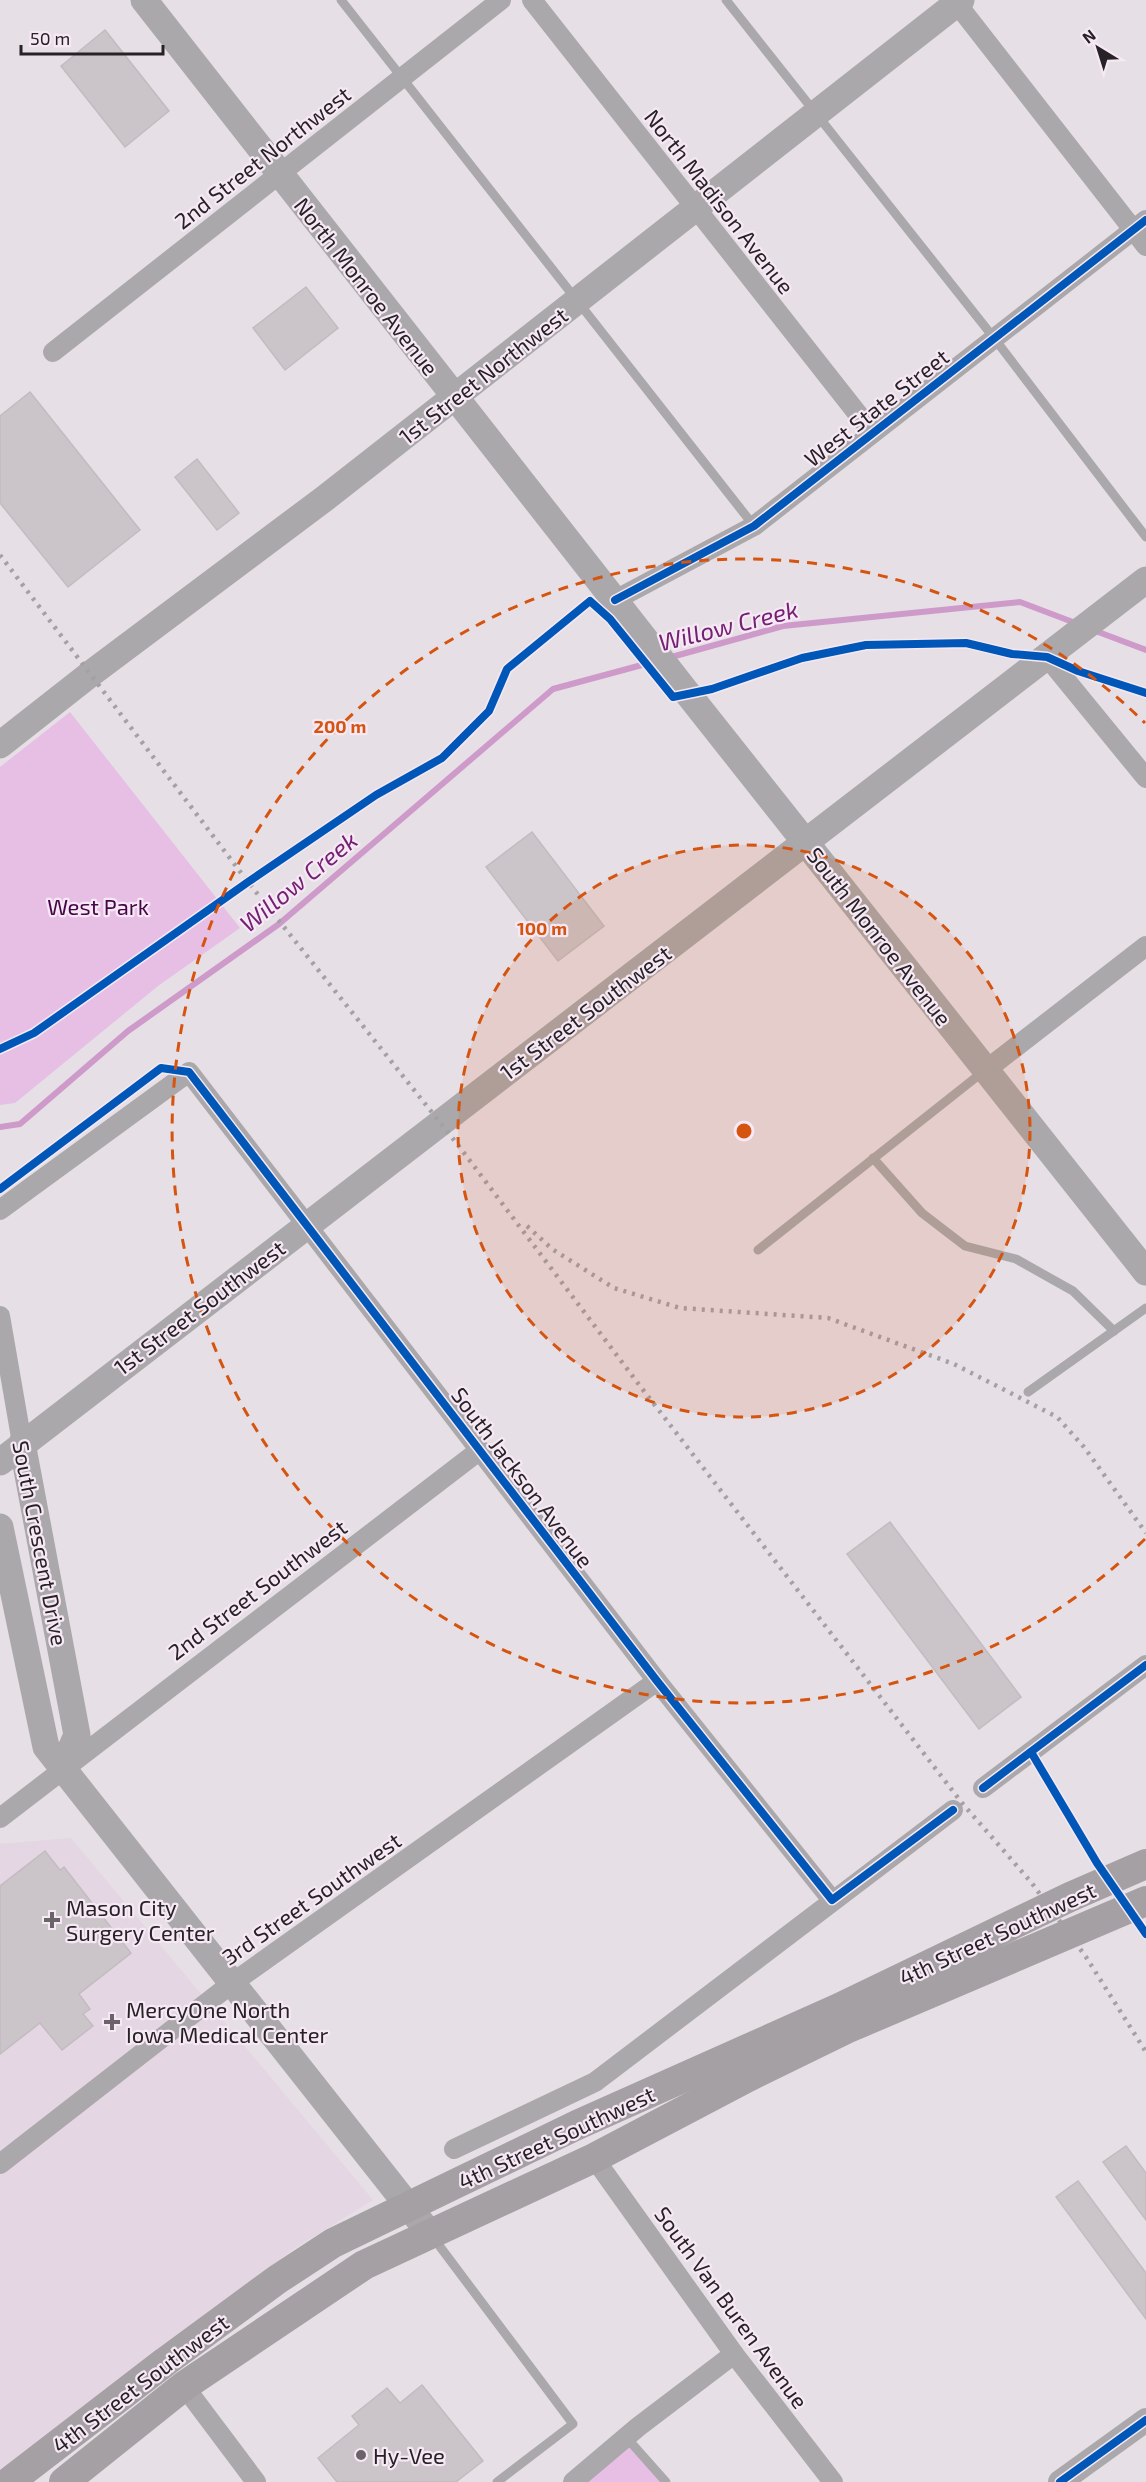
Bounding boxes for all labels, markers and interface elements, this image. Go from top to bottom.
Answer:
scale bar [21,18,164,56]
north arrow [1068,18,1128,78]
text: N [1078,25,1099,47]
text: 50 m [30,27,70,49]
street label: 2nd Street Northwest [169,80,355,234]
street label: North Madison Avenue [640,104,800,298]
street label: North Monroe Avenue [290,192,444,380]
street label: 1st Street Northwest [394,301,572,449]
street label: West State Street [799,343,953,471]
water label: Willow Creek [655,594,801,656]
text: 200 m [314,715,366,737]
water label: Willow Creek [233,825,363,937]
street label: South Monroe Avenue [802,842,958,1030]
park label: West Park [47,893,149,919]
text: 100 m [517,917,567,939]
street label: 1st Street Southwest [494,939,676,1085]
centre of rings [734,1121,754,1141]
street label: 1st Street Southwest [108,1234,290,1380]
street label: South Jackson Avenue [447,1382,599,1572]
street label: South Crescent Drive [8,1438,74,1648]
street label: 2nd Street Southwest [163,1513,351,1665]
street label: 3rd Street Southwest [217,1826,405,1970]
street label: 4th Street Southwest [895,1876,1099,1990]
place label: Mason City Surgery Center [66,1894,215,1945]
marker: Mason City Surgery Center [43,1911,61,1929]
place label: MercyOne North Iowa Medical Center [126,1996,328,2047]
marker: MercyOne North Iowa Medical Center [103,2013,121,2031]
street label: 4th Street Southwest [454,2080,658,2194]
street label: South Van Buren Avenue [650,2201,814,2413]
street label: 4th Street Southwest [47,2308,233,2458]
place label: Hy-Vee [373,2442,445,2468]
marker: Hy-Vee [354,2448,368,2462]

